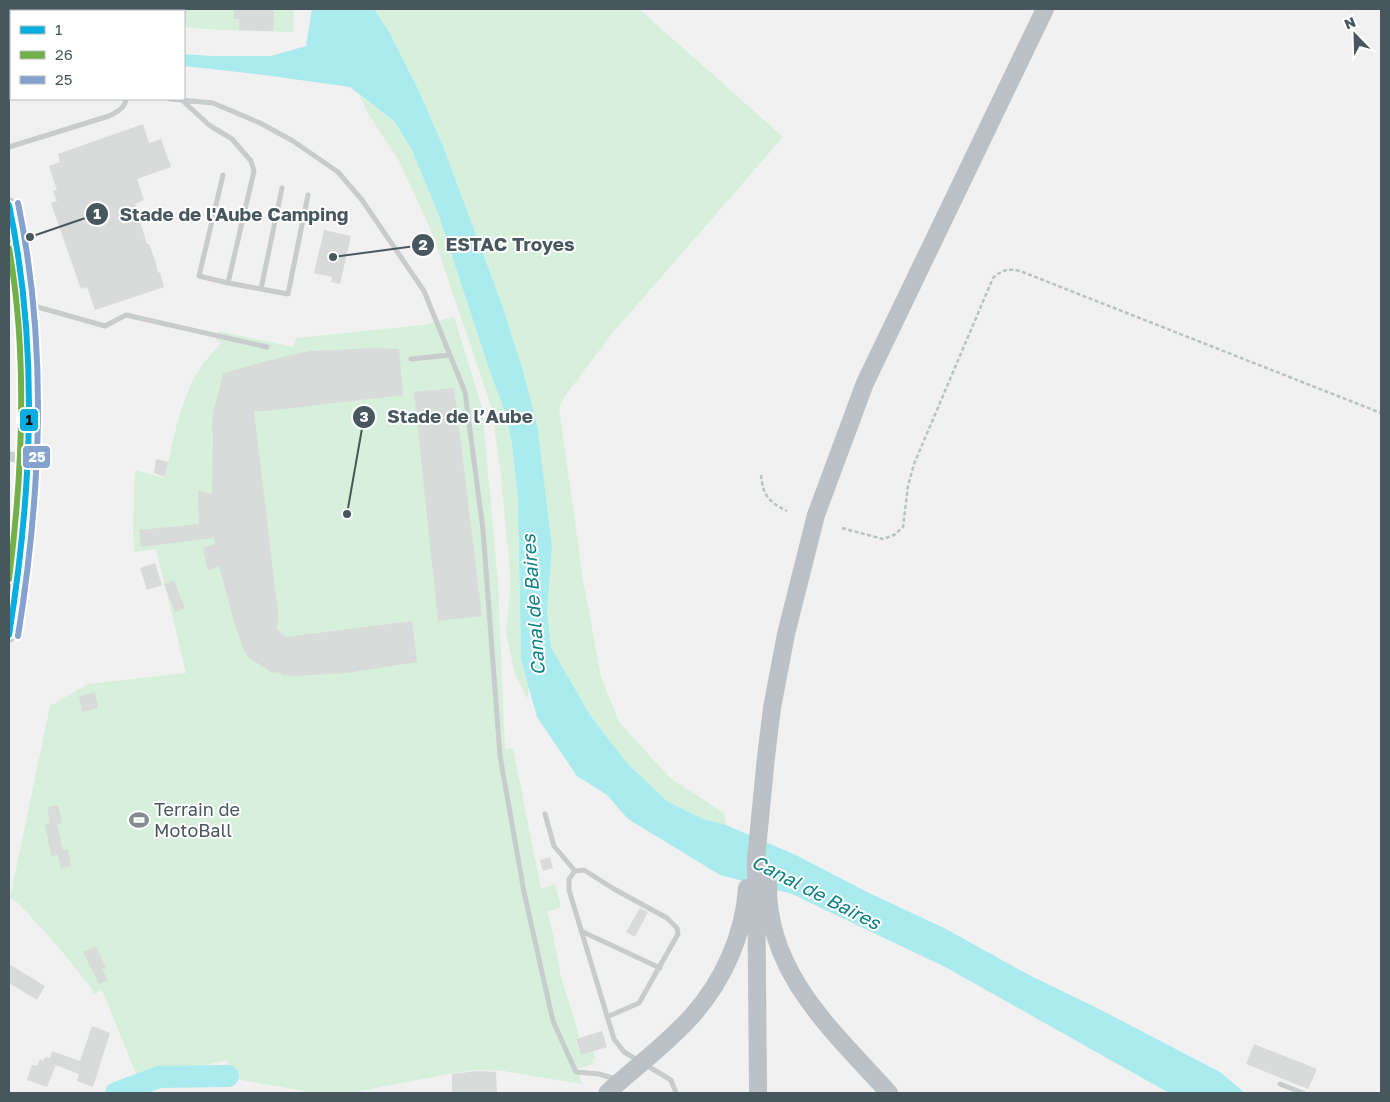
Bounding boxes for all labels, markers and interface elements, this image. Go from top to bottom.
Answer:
legend [10,10,185,100]
north arrow [1330,10,1380,60]
text: N [1342,13,1358,32]
text: 1 [55,20,62,38]
text: 26 [55,45,73,63]
text: 25 [55,70,72,88]
callout: Stade de l'Aube Camping [85,197,359,231]
text: Stade de l'Aube Camping [120,202,348,225]
text: 1 [93,204,101,222]
callout: ESTAC Troyes [411,228,585,262]
text: ESTAC Troyes [445,232,575,255]
text: 2 [418,235,428,253]
callout: Stade de l’Aube [352,400,542,434]
text: Stade de l’Aube [387,404,533,427]
text: 3 [359,407,369,425]
line badge: 1 [19,408,39,432]
text: 1 [25,411,33,428]
line badge: 25 [22,445,51,469]
text: 25 [28,448,46,465]
water label: Canal de Baires [516,533,549,676]
place label: Terrain de MotoBall [154,798,240,841]
sports icon: Terrain de MotoBall [128,809,150,831]
water label: Canal de Baires [748,849,885,934]

